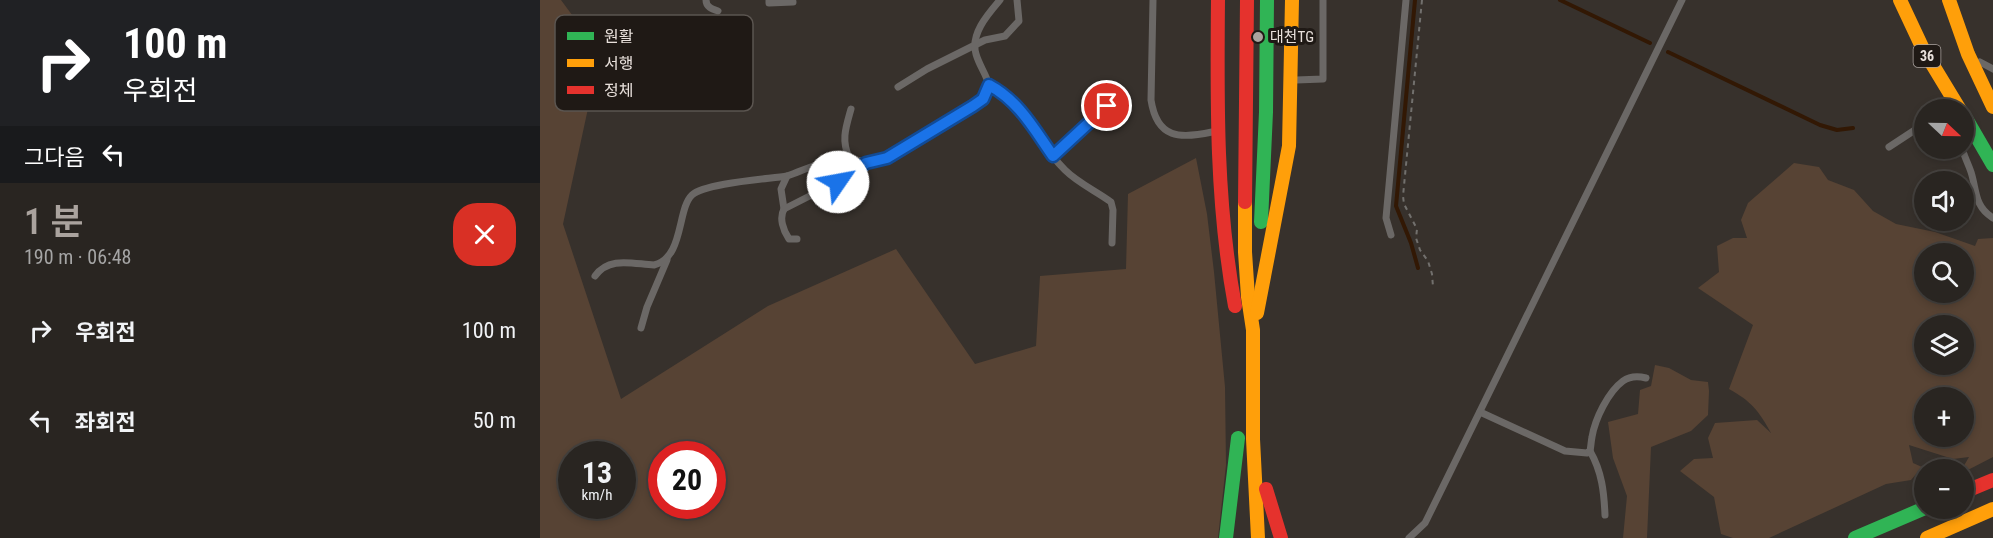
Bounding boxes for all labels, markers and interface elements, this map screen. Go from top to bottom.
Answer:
legend [555,15,753,111]
text: 100 m [123,19,228,68]
icon: right [24,24,102,102]
text: 원활 [604,27,634,46]
place label: 대천TG [1270,28,1314,46]
marker: 대천TG [1251,30,1265,44]
road number: 36 [1914,45,1940,67]
text: 서행 [604,54,633,73]
text: 우회전 [123,75,198,107]
pin [1081,80,1132,131]
text: 정체 [604,81,633,100]
icon: arrive [1090,89,1123,122]
north arrow [1914,99,1974,159]
map controls [1914,99,1974,519]
icon: left [97,138,130,171]
text: 그다음 [24,145,85,170]
position arrow [806,150,870,214]
button: sound [1914,171,1974,231]
text: 1 분 [24,201,84,243]
button: close [453,203,516,266]
button: search [1914,243,1974,303]
text: 190 m · 06:48 [24,245,131,269]
icon: right [24,314,57,347]
button: layers [1914,315,1974,375]
text: 100 m [462,318,516,343]
text: 우회전 [75,320,136,345]
button: + [1914,387,1974,447]
icon: left [24,404,57,437]
text: 50 m [473,408,516,433]
text: 좌회전 [75,410,136,435]
speed limit sign: 20 [648,441,726,519]
text: 13 [582,455,612,490]
button: − [1914,459,1974,519]
text: km/h [582,486,612,504]

